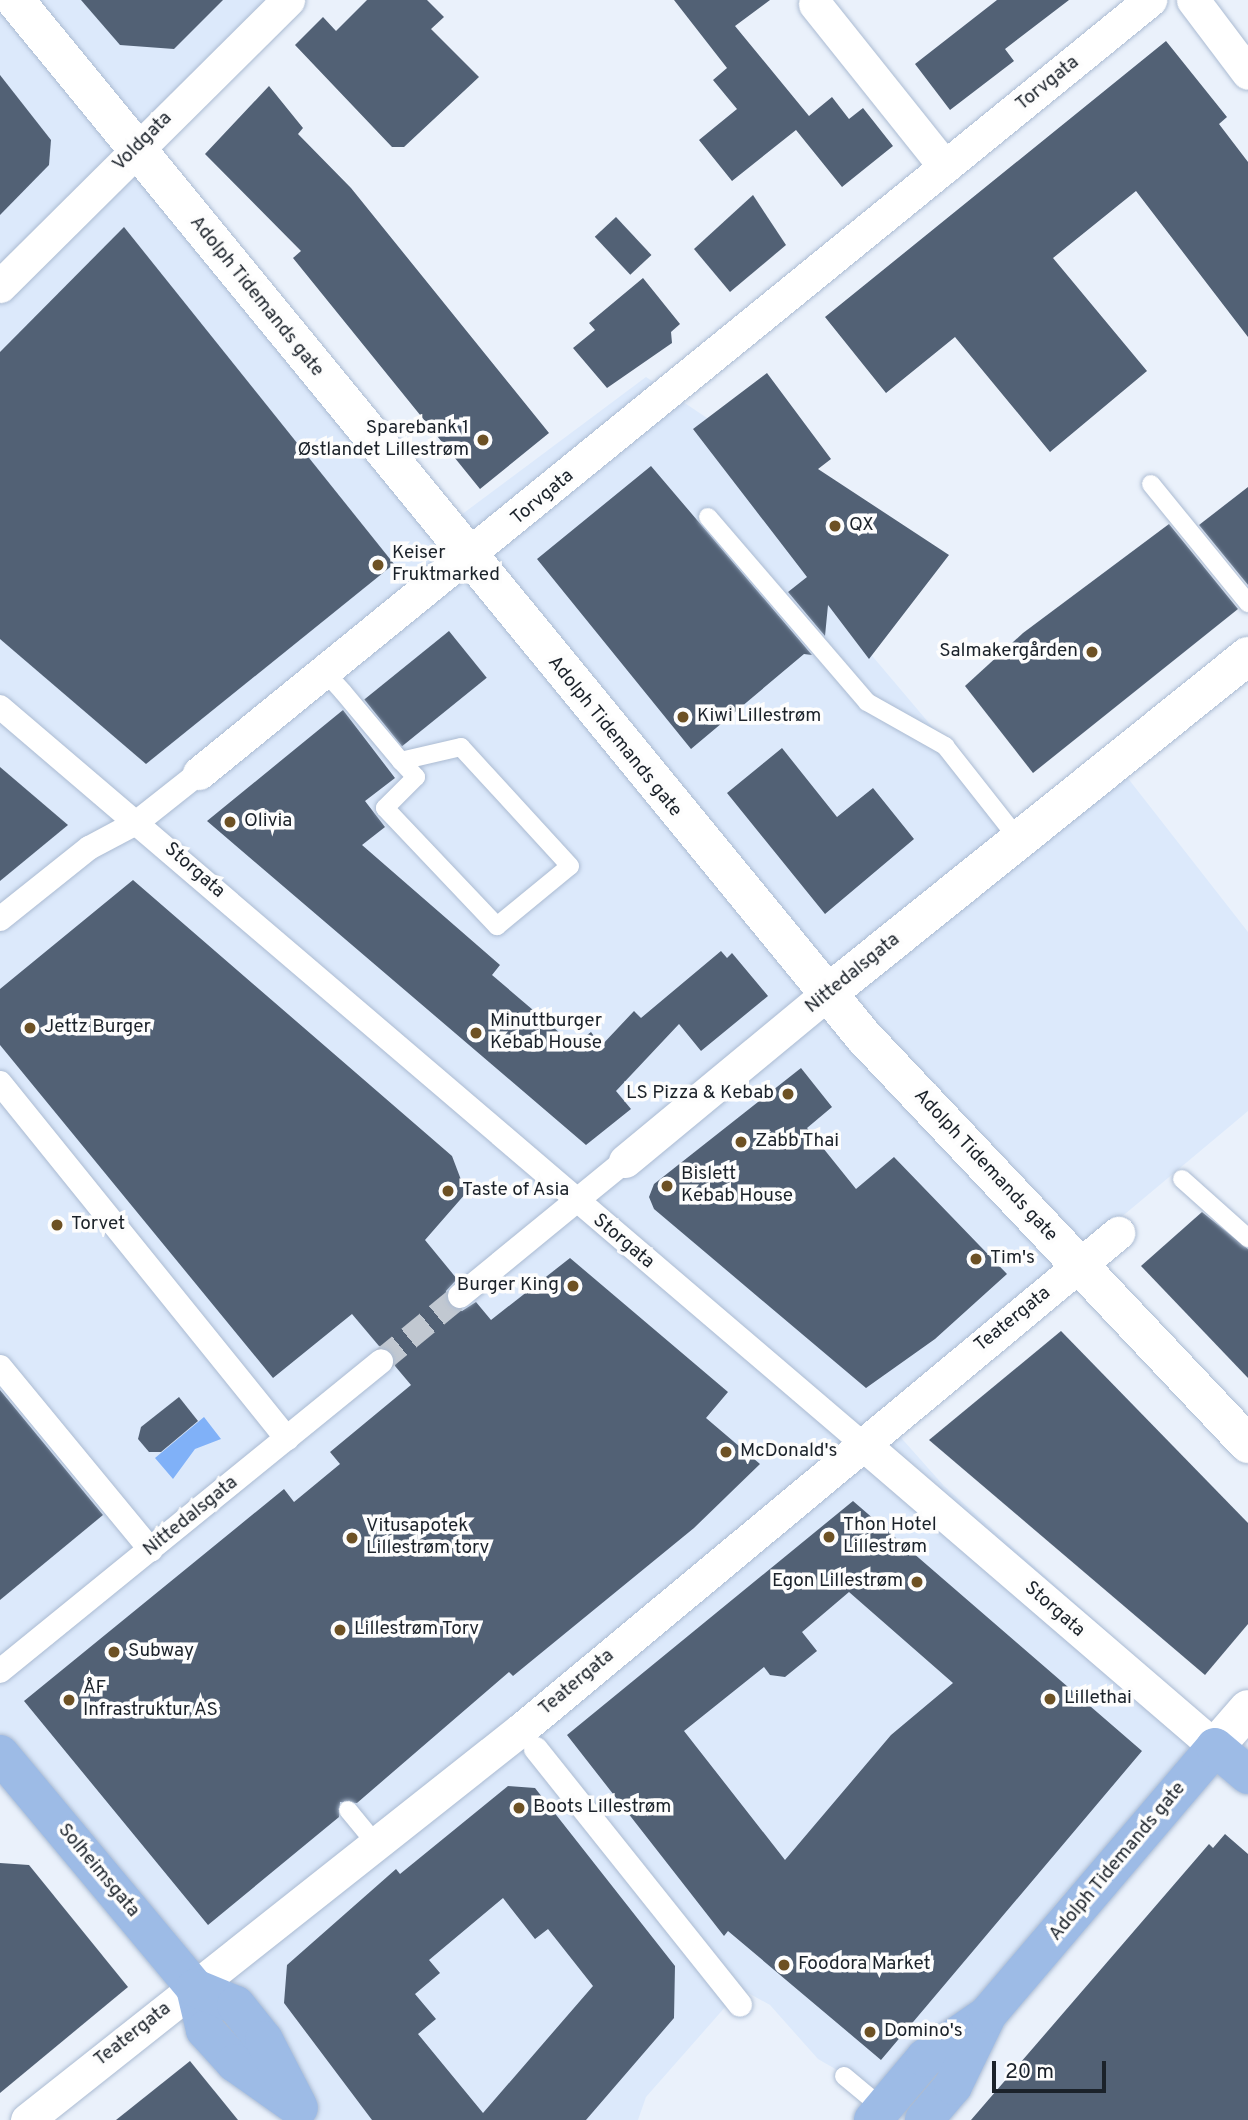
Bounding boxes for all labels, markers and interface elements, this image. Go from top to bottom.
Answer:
street label: Torvgata [1012,52,1084,116]
street label: Voldgata [109,108,177,176]
street label: Adolph Tidemands gate [184,212,328,382]
place label: Sparebank 1 Østlandet Lillestrøm [297,418,469,462]
marker: Sparebank 1 Østlandet Lillestrøm [475,432,491,448]
street label: Torvgata [507,465,579,531]
place label: QX [849,515,874,537]
marker: QX [827,518,843,534]
place label: Keiser Fruktmarked [392,543,500,587]
marker: Keiser Fruktmarked [370,557,386,573]
place label: Salmakergården [939,641,1078,663]
marker: Salmakergården [1084,644,1100,660]
street label: Adolph Tidemands gate [542,652,686,822]
place label: Kiwi Lillestrøm [697,706,821,728]
marker: Kiwi Lillestrøm [675,709,691,725]
place label: Olivia [244,811,292,833]
marker: Olivia [222,814,238,830]
street label: Storgata [159,838,229,904]
street label: Nittedalsgata [801,929,905,1019]
place label: Minuttburger Kebab House [490,1011,602,1055]
place label: Jettz Burger [44,1017,151,1039]
marker: Jettz Burger [22,1020,38,1036]
marker: Minuttburger Kebab House [468,1025,484,1041]
place label: LS Pizza & Kebab [626,1083,774,1105]
street label: Adolph Tidemands gate [908,1085,1062,1247]
marker: LS Pizza & Kebab [780,1086,796,1102]
place label: Zabb Thai [755,1131,840,1153]
marker: Zabb Thai [733,1134,749,1150]
place label: Bislett Kebab House [681,1164,793,1208]
marker: Bislett Kebab House [659,1178,675,1194]
place label: Taste of Asia [462,1180,570,1202]
marker: Taste of Asia [440,1183,456,1199]
street label: Storgata [588,1210,658,1274]
place label: Torvet [71,1214,125,1236]
marker: Torvet [49,1217,65,1233]
place label: Tim's [990,1248,1035,1270]
marker: Tim's [968,1251,984,1267]
place label: Burger King [457,1275,559,1297]
marker: Burger King [565,1278,581,1294]
street label: Teatergata [970,1282,1056,1358]
place label: McDonald's [740,1441,838,1463]
marker: McDonald's [718,1444,734,1460]
street label: Nittedalsgata [139,1472,243,1562]
place label: Thon Hotel Lillestrøm [843,1515,937,1559]
place label: Vitusapotek Lillestrøm torv [366,1516,489,1560]
marker: Thon Hotel Lillestrøm [821,1529,837,1545]
marker: Vitusapotek Lillestrøm torv [344,1530,360,1546]
place label: Egon Lillestrøm [772,1571,903,1593]
marker: Egon Lillestrøm [909,1574,925,1590]
street label: Storgata [1019,1577,1089,1643]
place label: Lillestrøm Torv [354,1619,480,1641]
marker: Lillestrøm Torv [332,1622,348,1638]
place label: Subway [128,1641,194,1663]
marker: Subway [106,1644,122,1660]
street label: Teatergata [535,1645,619,1721]
place label: ÅF Infrastruktur AS [83,1678,219,1722]
place label: Lillethai [1064,1688,1132,1710]
marker: Lillethai [1042,1691,1058,1707]
marker: ÅF Infrastruktur AS [61,1692,77,1708]
street label: Adolph Tidemands gate [1045,1778,1191,1946]
place label: Boots Lillestrøm [533,1797,671,1819]
marker: Boots Lillestrøm [511,1800,527,1816]
street label: Solheimsgata [52,1820,144,1922]
place label: Foodora Market [798,1954,931,1976]
marker: Foodora Market [776,1957,792,1973]
street label: Teatergata [90,1998,176,2072]
place label: Domino's [884,2021,963,2043]
marker: Domino's [862,2024,878,2040]
scale bar [996,2046,1110,2090]
text: 20 m [1005,2059,1054,2086]

